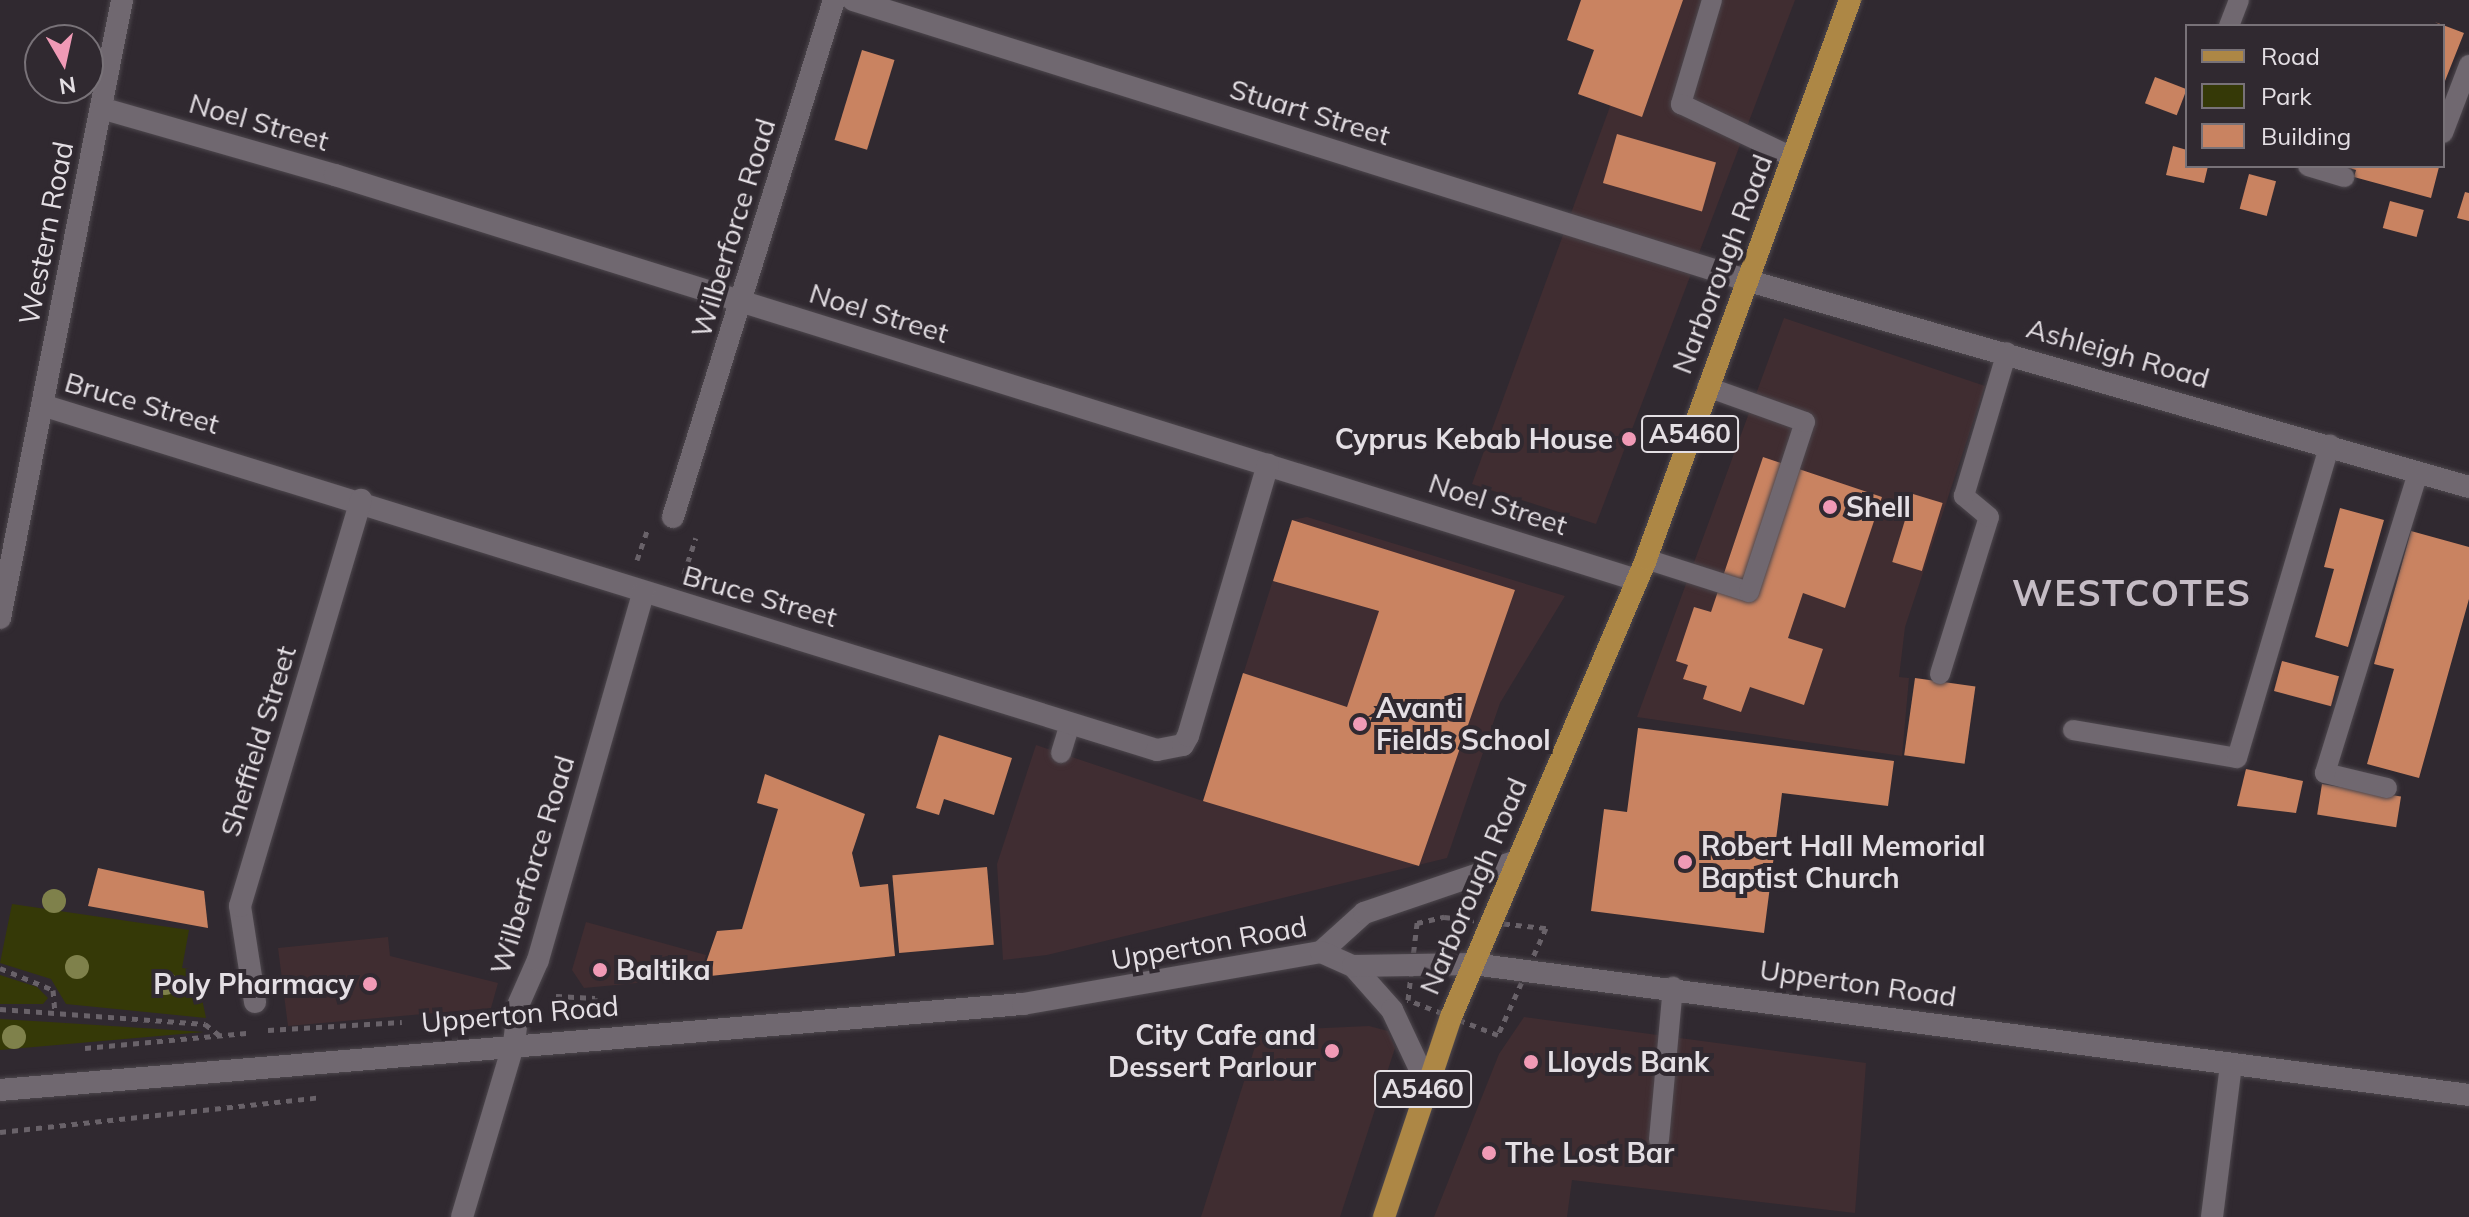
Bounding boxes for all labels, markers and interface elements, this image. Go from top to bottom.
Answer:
north arrow [24,24,104,104]
legend [2185,24,2445,168]
text: Road [2261,41,2320,71]
text: N [57,71,78,101]
street label: Stuart Street [1226,72,1394,152]
text: Park [2261,81,2312,111]
street label: Noel Street [185,86,333,158]
street label: Wilberforce Road [684,114,782,342]
text: Building [2261,121,2351,151]
street label: Western Road [12,139,80,327]
street label: Narborough Road [1665,150,1779,378]
street label: Noel Street [805,276,953,350]
street label: Ashleigh Road [2023,311,2213,395]
street label: Bruce Street [61,365,223,441]
road number: A5460 [1640,412,1740,456]
place label: Cyprus Kebab House [1335,422,1613,456]
marker: Cyprus Kebab House [1620,430,1638,448]
street label: Noel Street [1425,466,1571,542]
place label: Shell [1846,490,1911,524]
marker: Shell [1821,498,1839,516]
street label: Bruce Street [679,558,841,634]
district label: WESTCOTES [2012,571,2252,615]
street label: Sheffield Street [213,642,303,840]
place label: Avanti Fields School [1376,691,1551,757]
marker: Avanti Fields School [1351,715,1369,733]
street label: Wilberforce Road [483,751,581,979]
street label: Narborough Road [1412,773,1534,999]
place label: Robert Hall Memorial Baptist Church [1701,829,1985,895]
marker: Robert Hall Memorial Baptist Church [1676,853,1694,871]
street label: Upperton Road [1108,909,1310,977]
place label: Baltika [616,953,711,987]
street label: Upperton Road [1758,953,1958,1013]
marker: Baltika [591,961,609,979]
place label: Poly Pharmacy [153,967,354,1001]
marker: Poly Pharmacy [361,975,379,993]
street label: Upperton Road [420,989,620,1039]
place label: City Cafe and Dessert Parlour [1108,1018,1316,1084]
marker: City Cafe and Dessert Parlour [1323,1042,1341,1060]
place label: Lloyds Bank [1547,1045,1709,1079]
marker: Lloyds Bank [1522,1053,1540,1071]
road number: A5460 [1373,1067,1473,1111]
place label: The Lost Bar [1505,1136,1674,1170]
marker: The Lost Bar [1480,1144,1498,1162]

